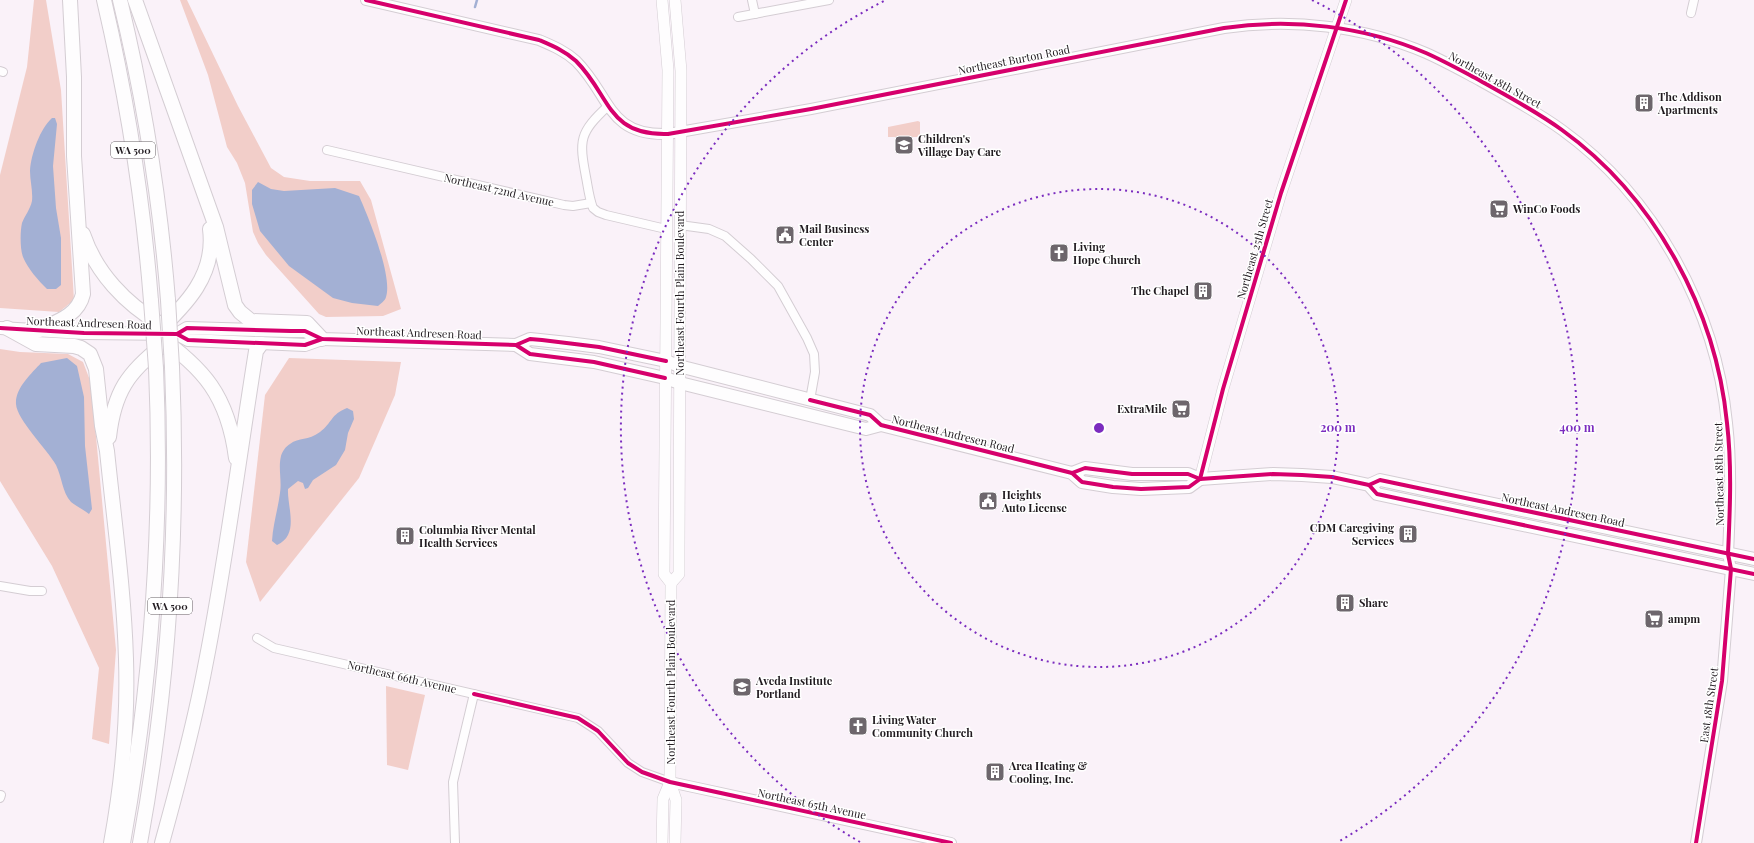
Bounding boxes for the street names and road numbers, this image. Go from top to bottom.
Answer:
street label: Northeast Burton Road [957,41,1072,78]
street label: Northeast 18th Street [1446,48,1544,111]
road number: WA 500 [111,142,155,158]
street label: Northeast 72nd Avenue [443,170,556,210]
street label: Northeast 25th Street [1233,197,1276,301]
street label: Northeast Fourth Plain Boulevard [672,210,687,375]
street label: Northeast Andresen Road [26,313,153,332]
street label: Northeast Andresen Road [356,323,483,342]
street label: Northeast Andresen Road [890,411,1017,456]
street label: Northeast 18th Street [1710,422,1727,526]
street label: Northeast Andresen Road [1500,489,1627,530]
road number: WA 500 [148,598,192,614]
street label: Northeast Fourth Plain Boulevard [663,599,678,764]
street label: Northeast 66th Avenue [346,657,459,696]
street label: East 18th Street [1696,666,1721,744]
street label: Northeast 65th Avenue [756,785,868,822]

